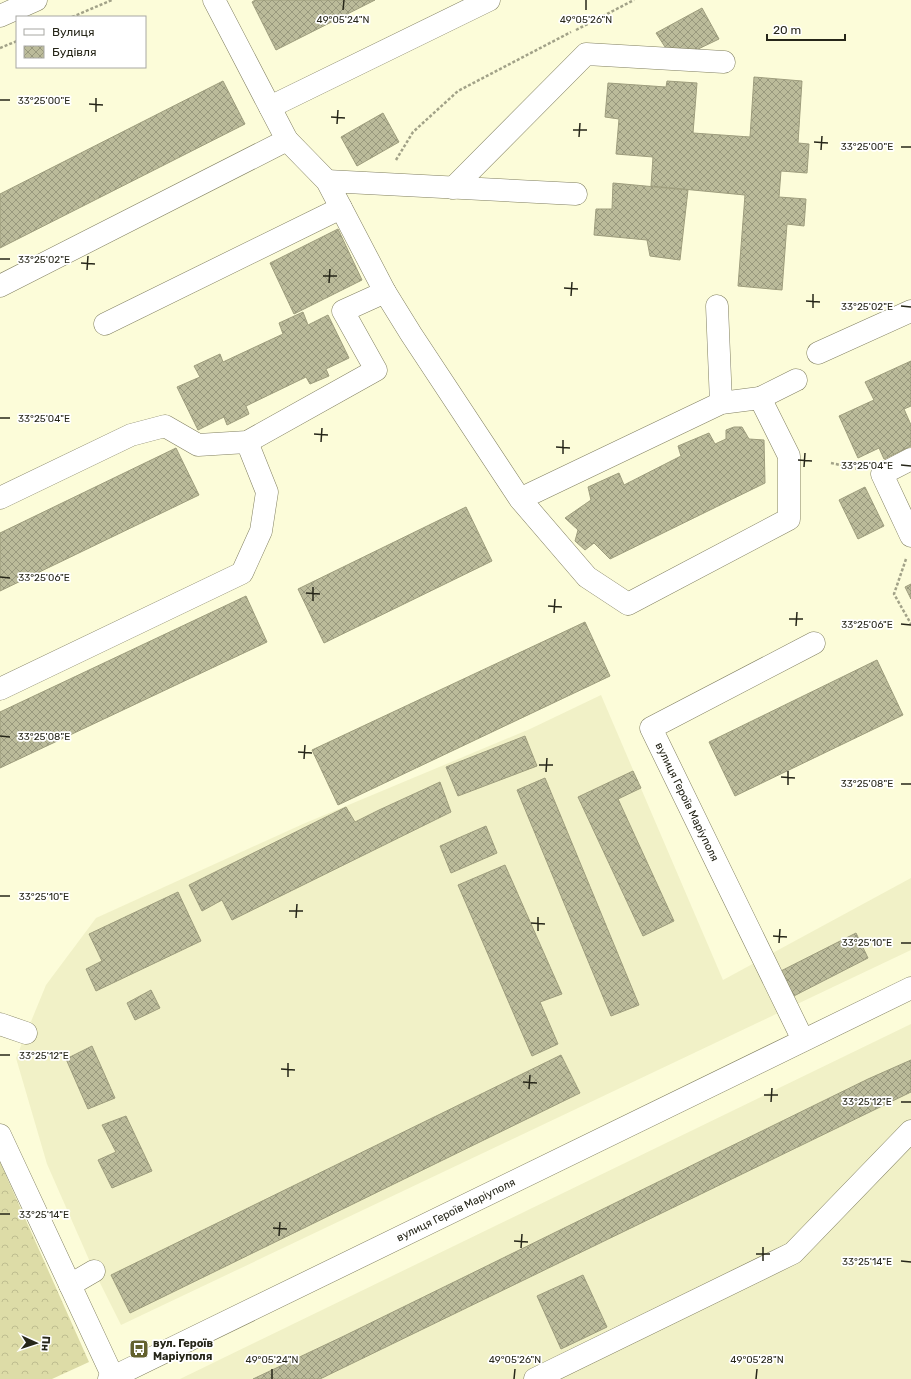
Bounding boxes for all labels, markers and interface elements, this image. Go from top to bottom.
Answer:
text: 49°05'24"N [317,14,369,26]
text: 49°05'26"N [560,14,612,26]
legend [16,16,146,68]
scale bar [767,16,845,42]
text: 20 m [773,23,801,37]
text: Вулиця [52,25,94,39]
text: Будівля [52,45,97,59]
text: 33°25'00"E [18,95,70,107]
text: 33°25'00"E [841,141,893,153]
text: 33°25'02"E [18,254,70,266]
text: 33°25'02"E [841,301,893,313]
text: 33°25'04"E [18,413,70,425]
text: 33°25'04"E [841,460,893,472]
text: 33°25'06"E [18,572,70,584]
text: 33°25'06"E [841,619,893,631]
text: 33°25'08"E [18,731,70,743]
street label: вулиця Героїв Маріуполя [653,740,721,864]
text: 33°25'08"E [841,778,893,790]
text: 33°25'10"E [19,891,69,903]
text: 33°25'10"E [842,937,892,949]
text: 33°25'12"E [19,1050,69,1062]
text: 33°25'12"E [842,1096,892,1108]
street label: вулиця Героїв Маріуполя [394,1176,518,1244]
text: 33°25'14"E [19,1209,69,1221]
text: 33°25'14"E [842,1256,892,1268]
north arrow [16,1323,56,1363]
text: Пн [39,1336,52,1351]
place label: вул. Героїв Маріуполя [153,1337,213,1363]
bus stop icon: вул. Героїв Маріуполя [128,1338,150,1360]
text: 49°05'24"N [246,1354,298,1366]
text: 49°05'26"N [489,1354,541,1366]
text: 49°05'28"N [730,1354,784,1366]

